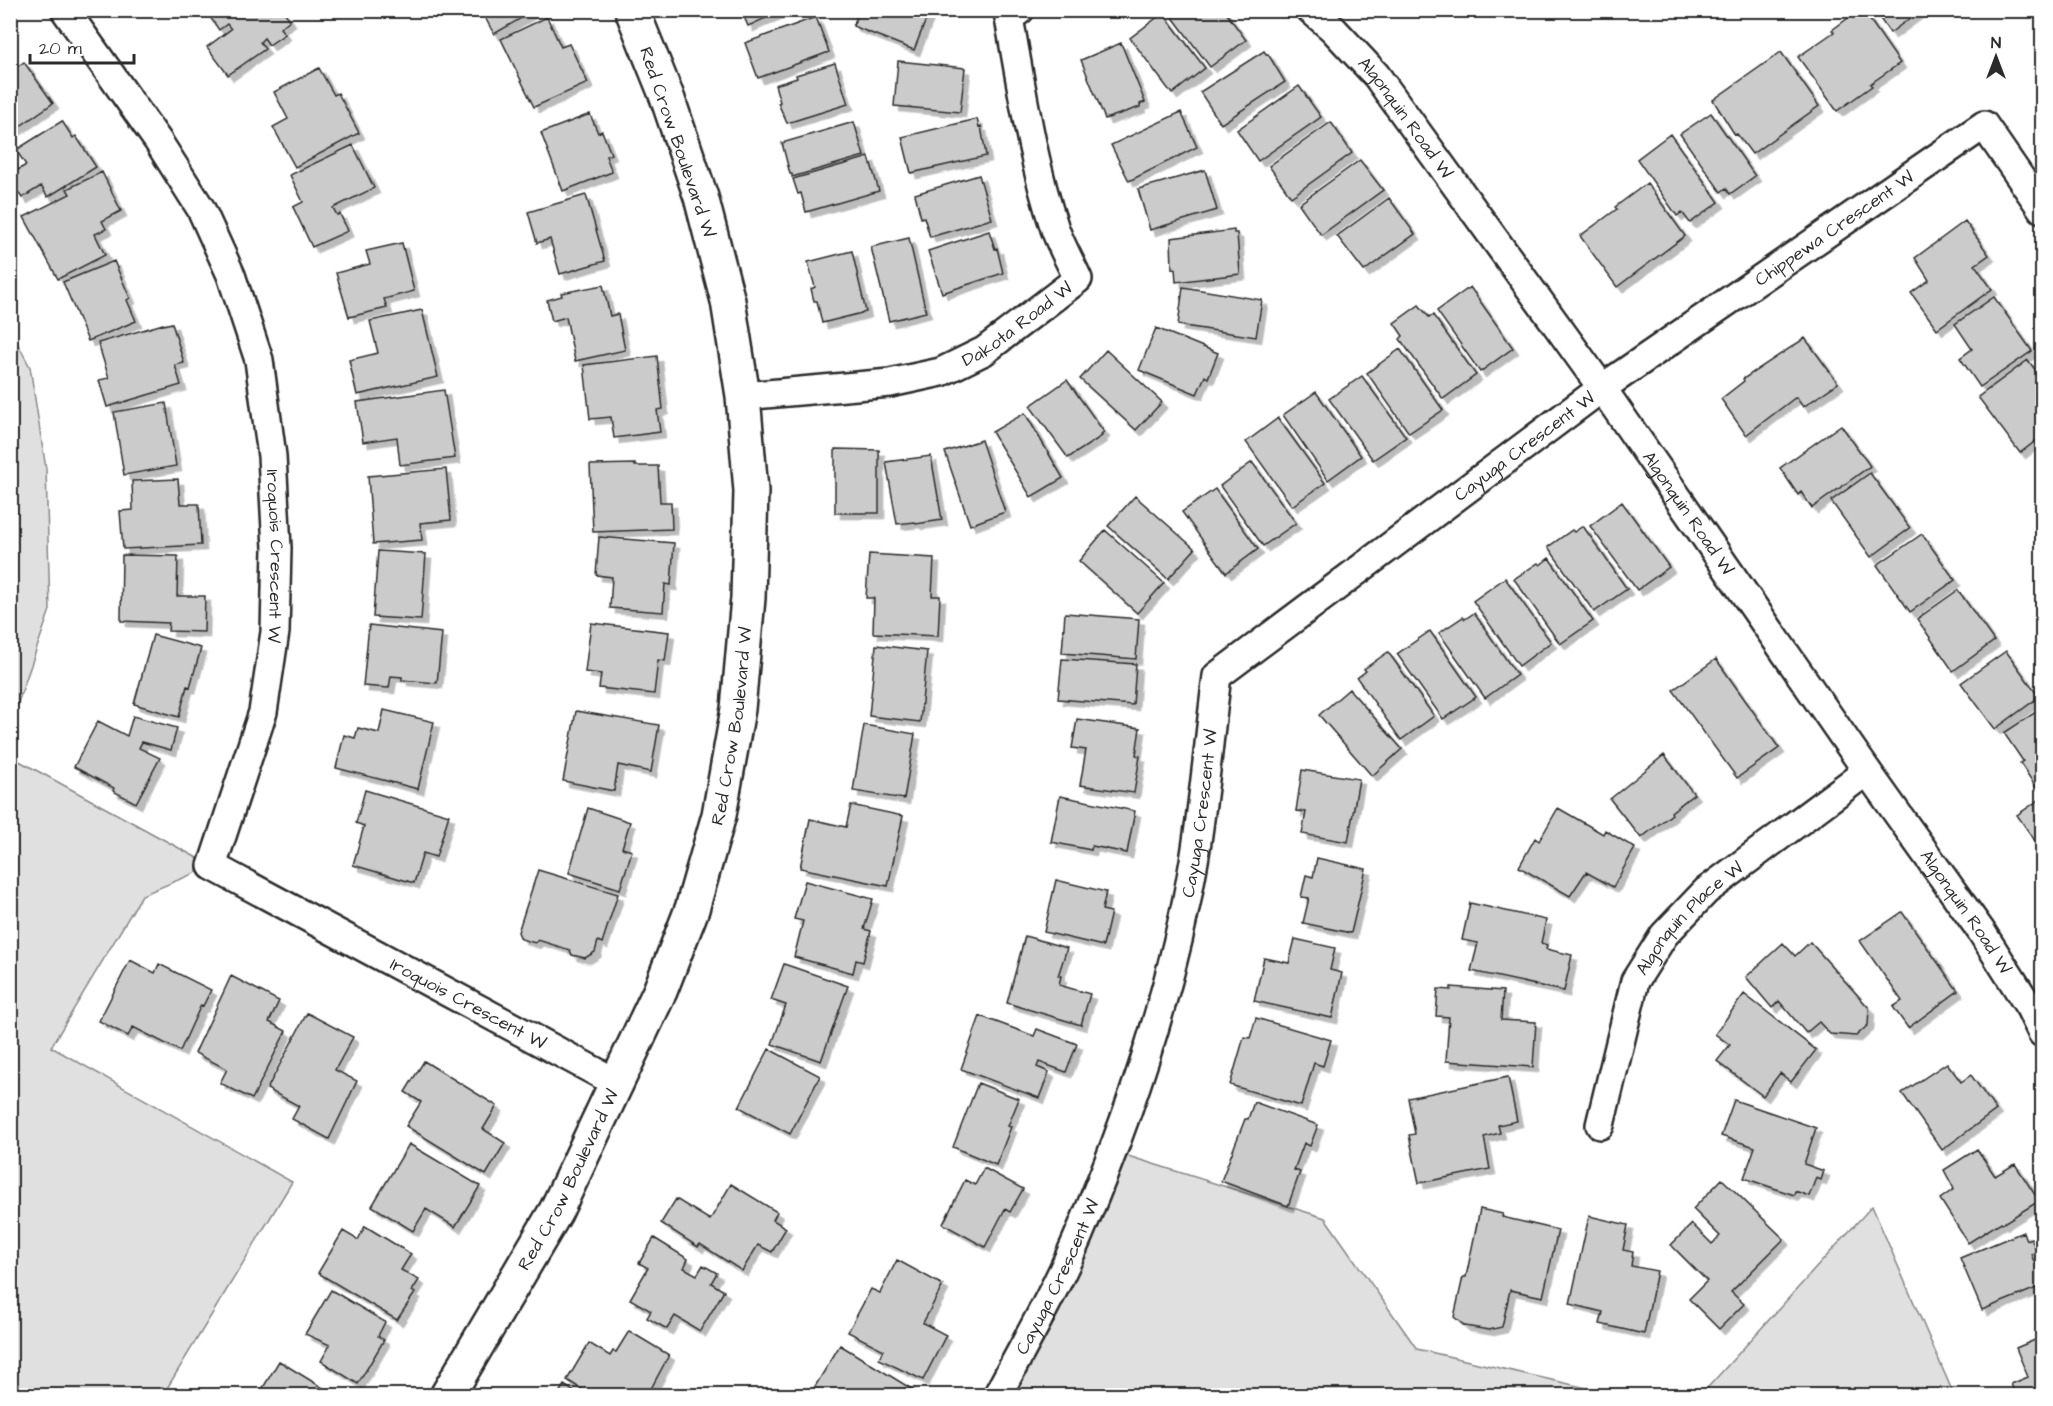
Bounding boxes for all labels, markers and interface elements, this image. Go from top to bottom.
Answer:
scale bar [30,27,134,65]
north arrow [1966,27,2026,87]
text: N [1991,32,2001,54]
text: 20 m [39,36,82,61]
street label: Red Crow Boulevard W [633,44,722,241]
street label: Algonquin Road W [1352,52,1459,184]
street label: Chippewa Crescent W [1750,165,1919,292]
street label: Dakota Road W [958,276,1078,373]
street label: Cayuga Crescent W [1449,386,1600,507]
street label: Algonquin Road W [1636,446,1740,580]
street label: Iroquois Crescent W [260,469,289,644]
street label: Red Crow Boulevard W [705,626,758,828]
street label: Cayuga Crescent W [1176,728,1224,900]
street label: Algonquin Road W [1914,845,2017,979]
street label: Algonquin Place W [1630,856,1748,980]
street label: Iroquois Crescent W [386,952,550,1056]
street label: Red Crow Boulevard W [512,1085,625,1275]
street label: Cayuga Crescent W [1010,1195,1106,1359]

